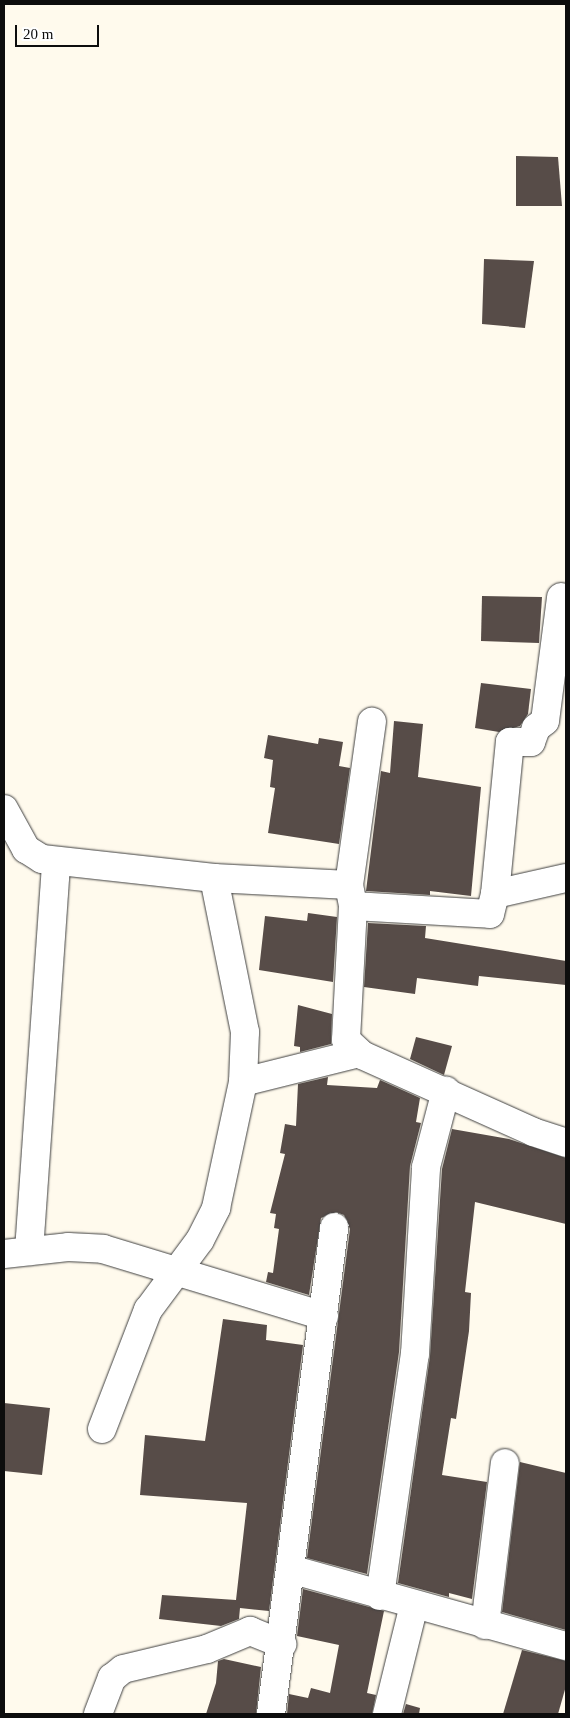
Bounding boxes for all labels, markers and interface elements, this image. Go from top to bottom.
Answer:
scale bar [18,15,101,47]
text: 20 m [23,26,53,42]

